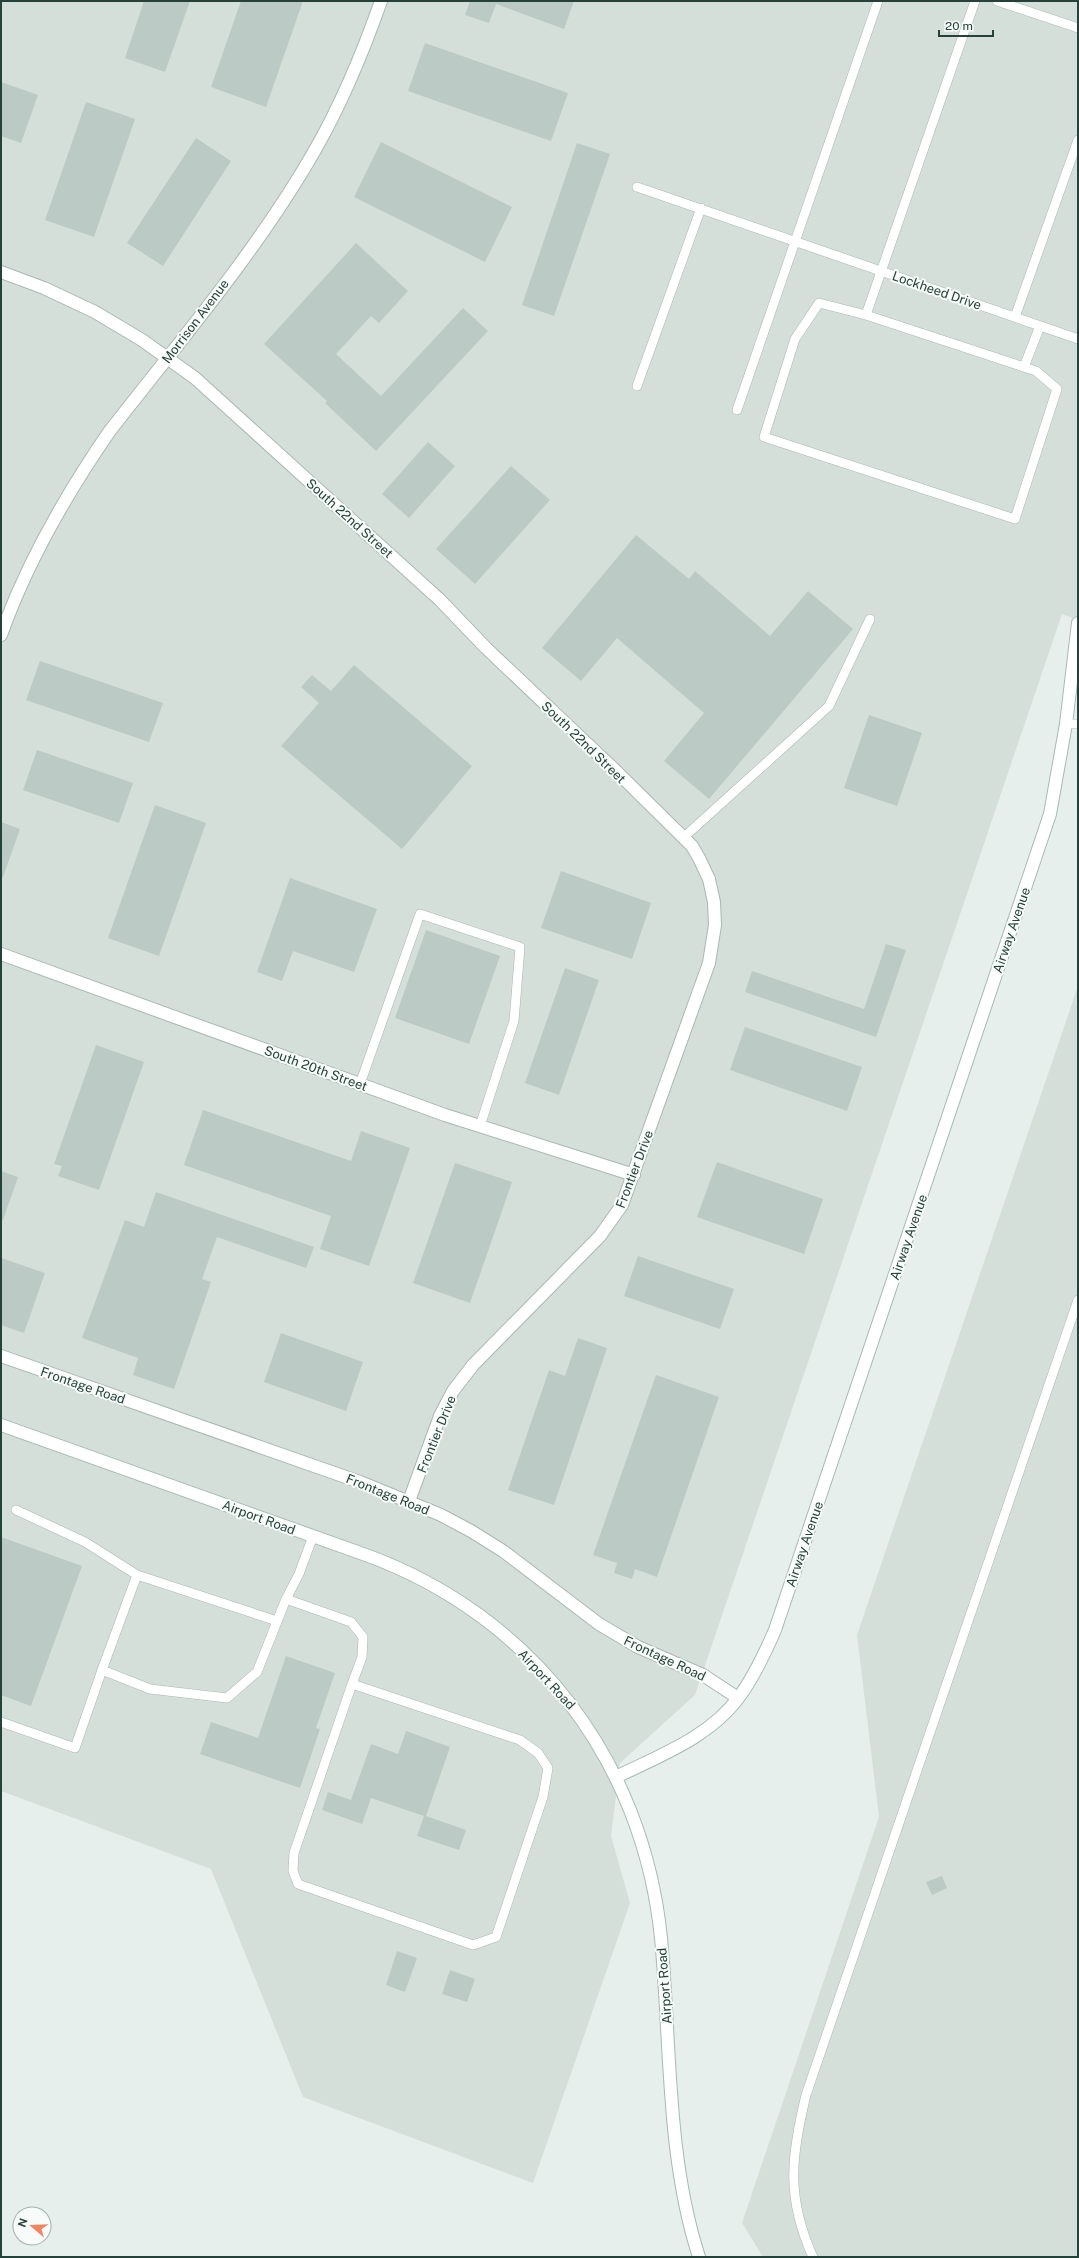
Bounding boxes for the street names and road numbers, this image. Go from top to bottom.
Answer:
street label: Lockheed Drive [890,268,983,313]
street label: Morrison Avenue [159,276,232,366]
street label: South 22nd Street [303,476,396,561]
street label: South 22nd Street [538,698,629,786]
street label: Airway Avenue [990,885,1033,975]
street label: South 20th Street [262,1043,369,1094]
street label: Frontier Drive [613,1128,656,1210]
street label: Airway Avenue [887,1192,930,1282]
street label: Frontage Road [39,1364,127,1407]
street label: Frontier Drive [414,1393,459,1475]
street label: Frontage Road [344,1471,432,1518]
street label: Airport Road [220,1497,297,1538]
street label: Airway Avenue [783,1499,826,1589]
street label: Frontage Road [621,1633,708,1684]
street label: Airport Road [515,1646,578,1712]
street label: Airport Road [654,1947,675,2025]

